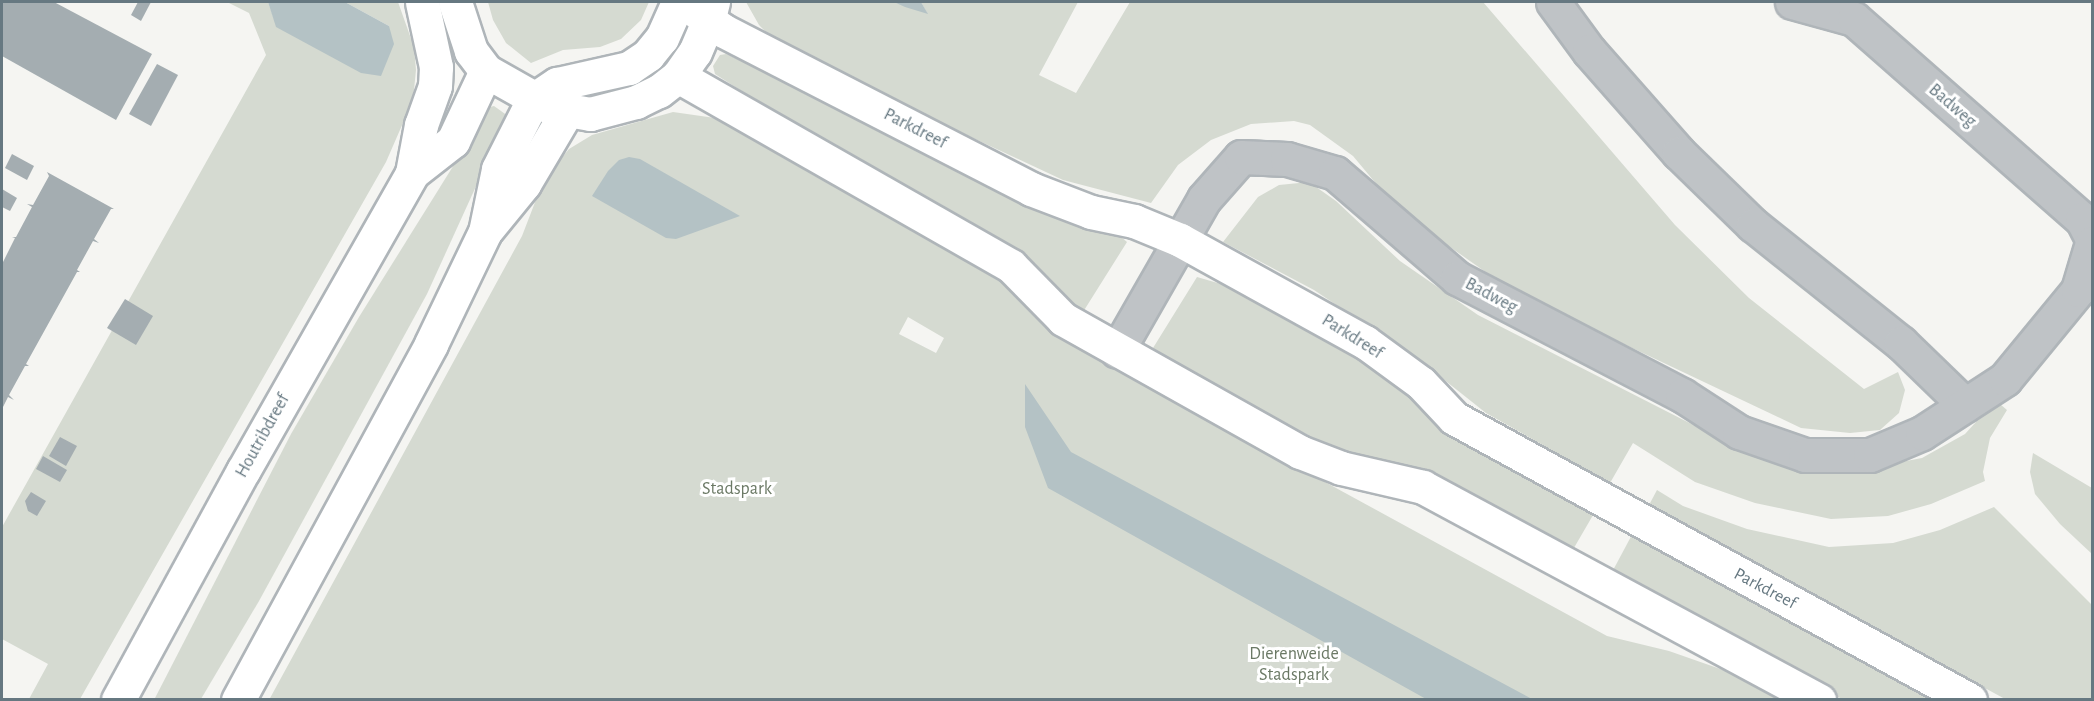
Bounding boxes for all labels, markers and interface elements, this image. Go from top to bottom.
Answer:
street label: Badweg [1924,79,1980,133]
street label: Parkdreef [880,104,950,154]
street label: Badweg [1461,273,1521,319]
street label: Parkdreef [1317,310,1387,364]
street label: Houtribdreef [231,390,295,482]
park label: Stadspark [702,478,772,500]
street label: Parkdreef [1730,564,1800,614]
park label: Dierenweide Stadspark [1249,644,1339,686]

